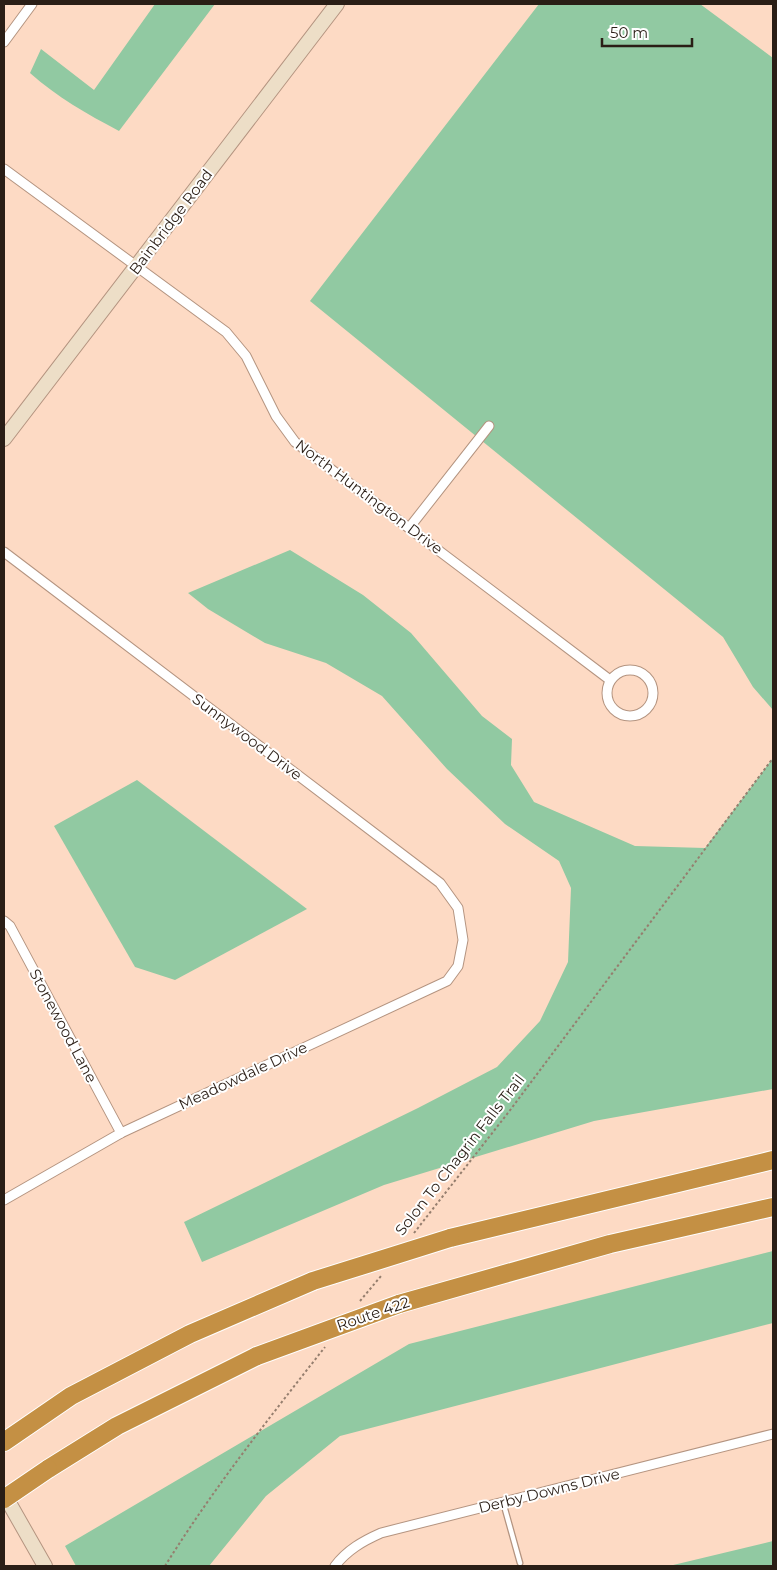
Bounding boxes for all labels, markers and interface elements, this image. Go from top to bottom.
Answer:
scale bar [602,15,692,47]
text: 50 m [610,23,648,42]
street label: Bainbridge Road [125,165,216,278]
street label: North Huntington Drive [292,435,447,558]
street label: Sunnywood Drive [189,689,306,784]
street label: Stonewood Lane [25,966,101,1086]
street label: Meadowdale Drive [175,1037,310,1114]
street label: Solon To Chagrin Falls Trail [391,1070,528,1239]
street label: Route 422 [334,1292,412,1335]
street label: Derby Downs Drive [476,1464,621,1517]

